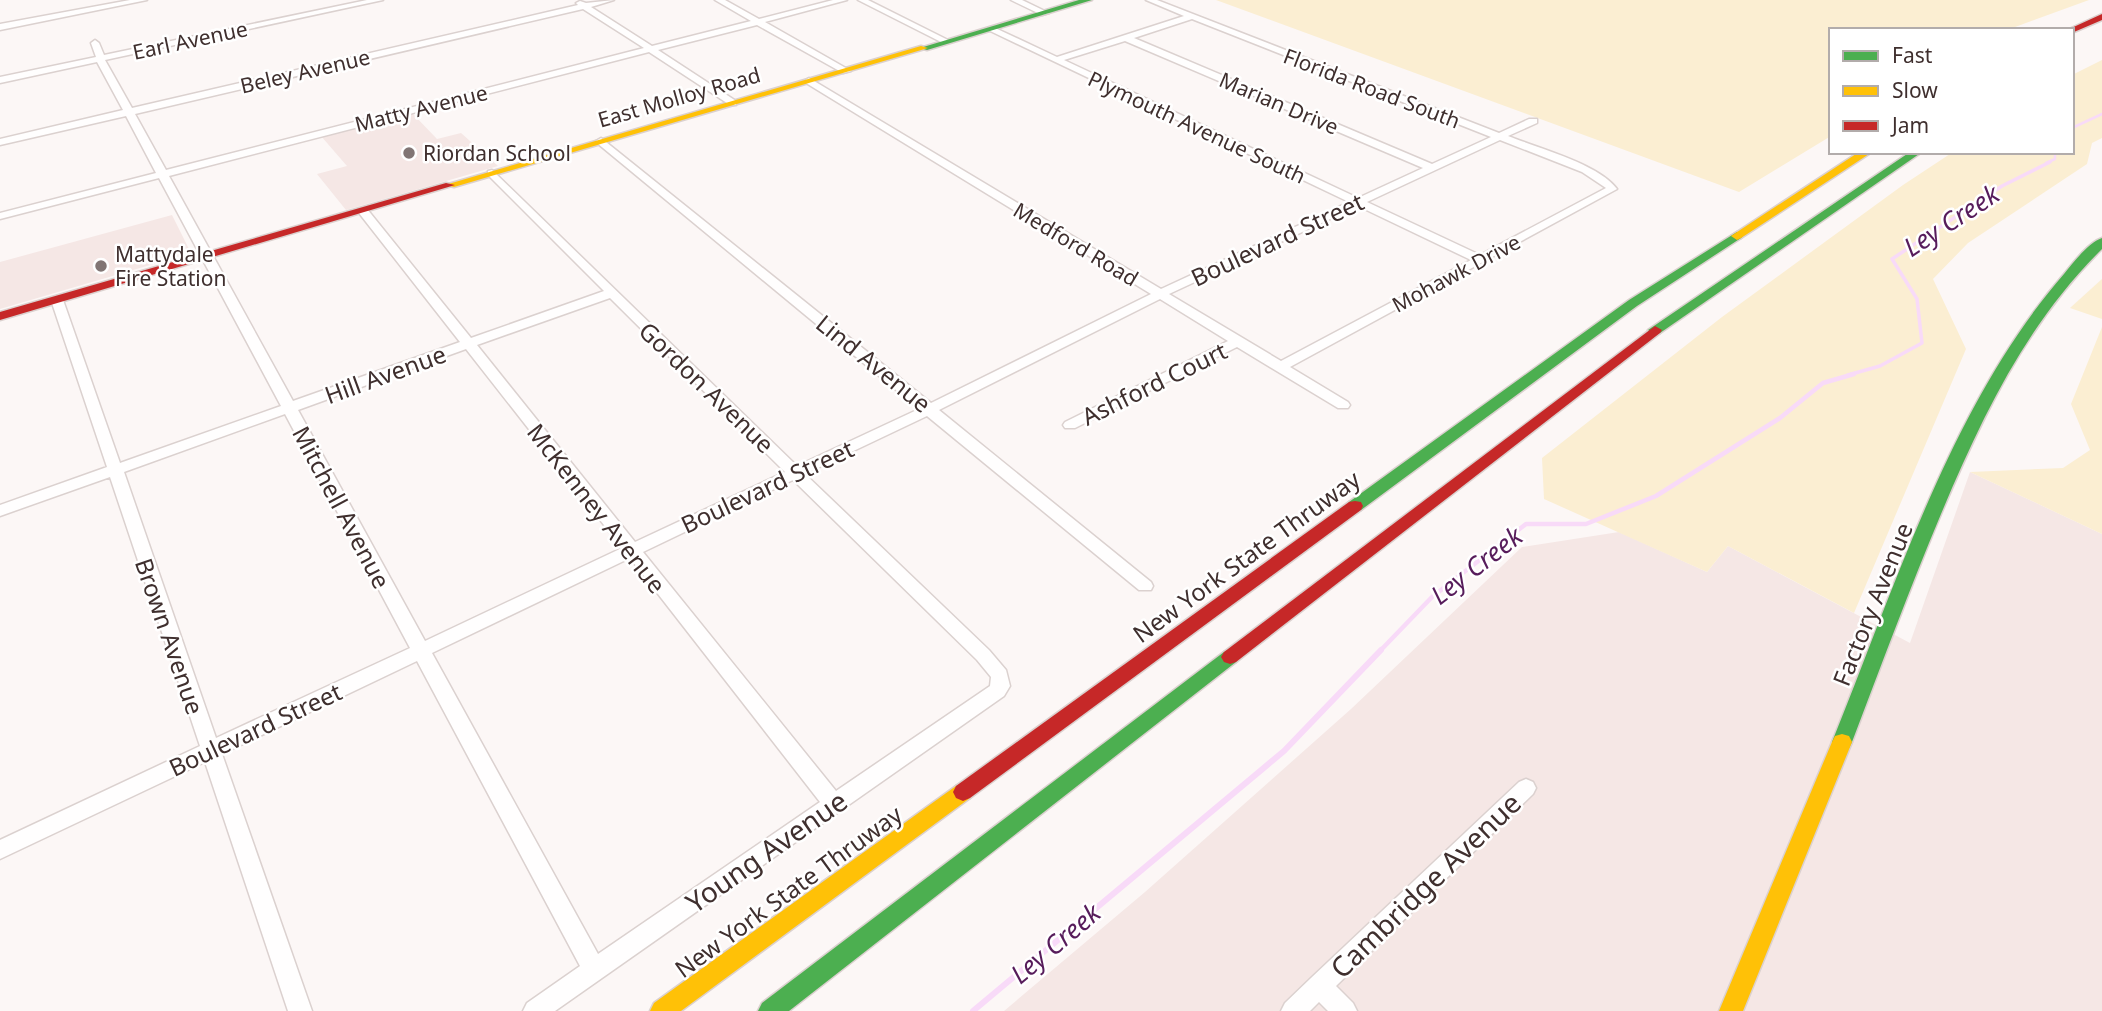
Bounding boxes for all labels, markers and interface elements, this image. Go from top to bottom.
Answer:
street label: Earl Avenue [130,14,250,66]
legend [1829,28,2074,154]
street label: Florida Road South [1280,41,1464,135]
text: Fast [1892,41,1933,69]
street label: Beley Avenue [237,42,373,100]
street label: East Molloy Road [594,60,764,134]
street label: Plymouth Avenue South [1084,64,1310,190]
street label: Marian Drive [1215,65,1343,141]
text: Slow [1892,76,1938,104]
street label: Matty Avenue [352,78,490,138]
text: Jam [1890,111,1929,139]
place label: Riordan School [423,139,571,167]
marker: Riordan School [401,145,417,161]
water label: Ley Creek [1896,175,2007,264]
street label: Boulevard Street [1185,184,1369,294]
street label: Medford Road [1008,196,1144,292]
street label: Mohawk Drive [1387,227,1525,319]
place label: Mattydale Fire Station [115,240,226,292]
marker: Mattydale Fire Station [93,258,109,274]
street label: Lind Avenue [810,306,938,420]
street label: Gordon Avenue [632,314,782,460]
street label: Ashford Court [1076,333,1233,432]
street label: Hill Avenue [320,337,450,411]
street label: McKenney Avenue [520,416,674,600]
street label: Mitchell Avenue [285,420,399,594]
street label: Boulevard Street [675,431,859,541]
street label: New York State Thruway [1126,462,1367,650]
water label: Ley Creek [1422,517,1530,612]
street label: Factory Avenue [1824,517,1920,691]
street label: Brown Avenue [128,553,212,719]
street label: Boulevard Street [163,674,347,784]
street label: Young Avenue [678,781,854,921]
street label: Cambridge Avenue [1321,784,1529,986]
street label: New York State Thruway [668,797,909,985]
water label: Ley Creek [1002,894,1109,991]

